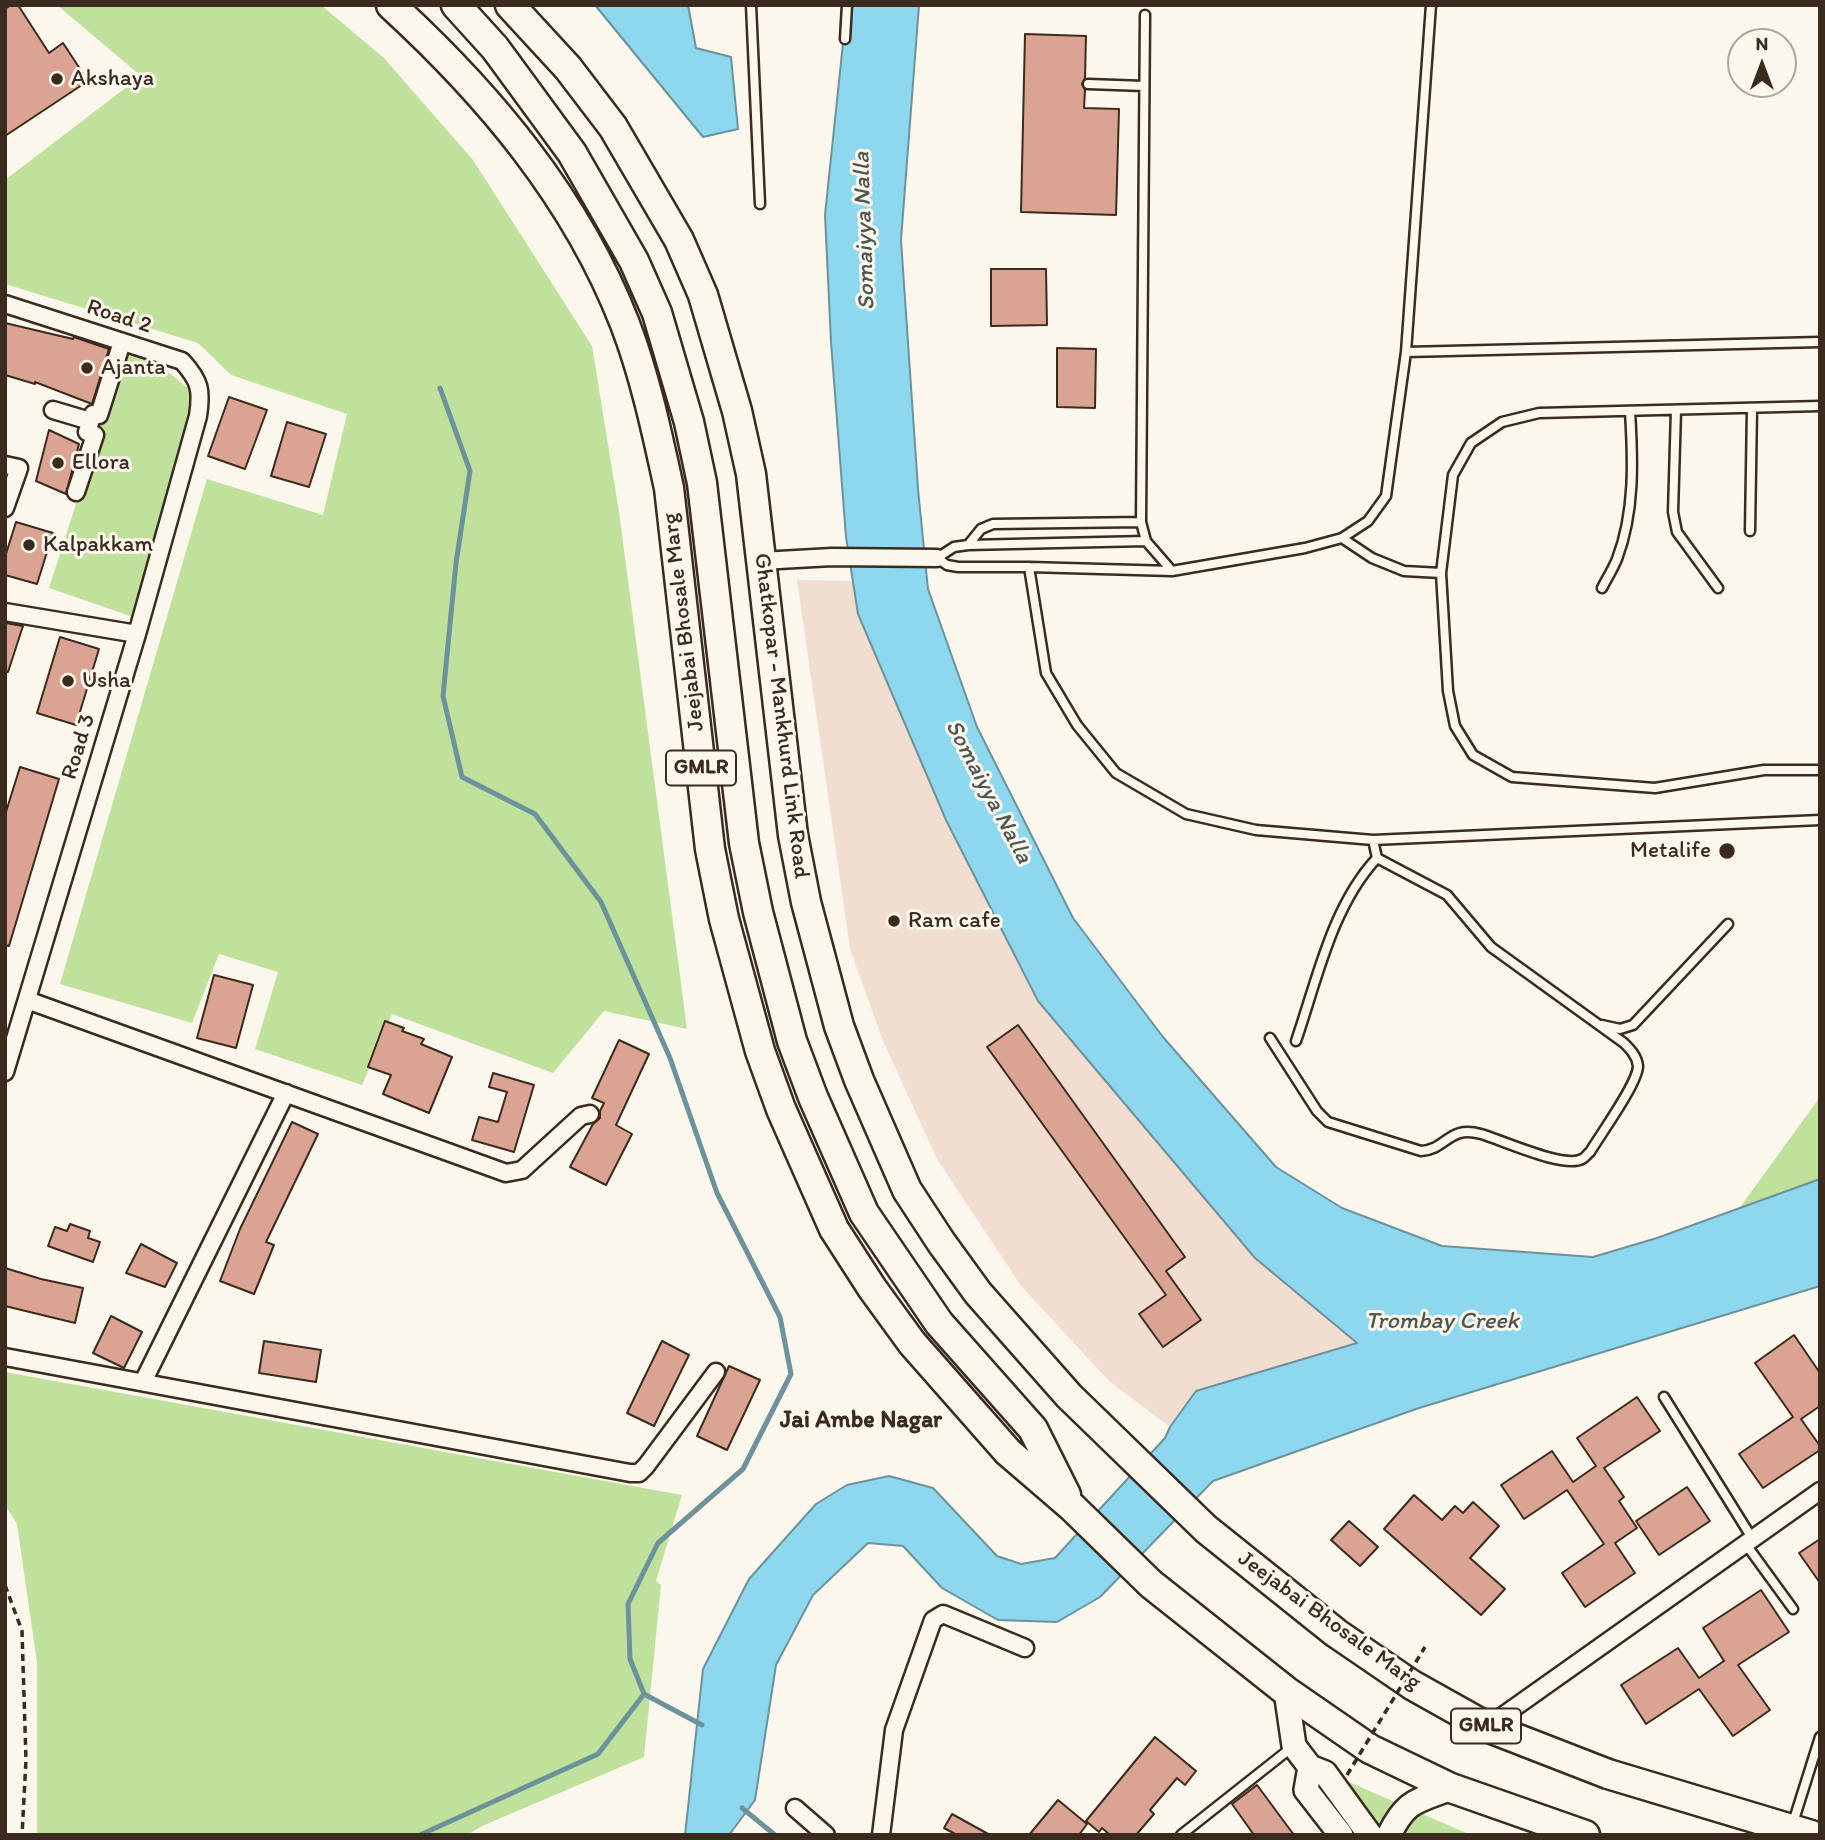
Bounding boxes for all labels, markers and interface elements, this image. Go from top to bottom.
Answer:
north arrow [1727,28,1797,98]
text: N [1756,32,1768,55]
place label: Akshaya [71,65,154,93]
marker: Akshaya [49,71,65,87]
water label: Somaiyya Nalla [848,151,882,311]
street label: Road 2 [83,294,155,340]
place label: Ajanta [101,354,166,382]
marker: Ajanta [79,360,95,376]
place label: Ellora [72,449,130,477]
marker: Ellora [50,455,66,471]
street label: Jeejabai Bhosale Marg [657,511,711,733]
place label: Kalpakkam [43,531,153,559]
marker: Kalpakkam [21,537,37,553]
street label: Ghatkopar - Mankhurd Link Road [747,552,815,880]
place label: Usha [82,667,131,695]
marker: Usha [60,673,76,689]
street label: Road 3 [56,711,102,783]
water label: Somaiyya Nalla [938,715,1038,869]
road number: GMLR [666,750,736,786]
place label: Metalife [1630,837,1711,865]
marker: Metalife [1717,841,1737,861]
place label: Ram cafe [908,907,1001,935]
marker: Ram cafe [886,913,902,929]
water label: Trombay Creek [1365,1308,1519,1336]
district label: Jai Ambe Nagar [780,1407,942,1435]
street label: Jeejabai Bhosale Marg [1232,1545,1426,1697]
road number: GMLR [1451,1708,1521,1744]

